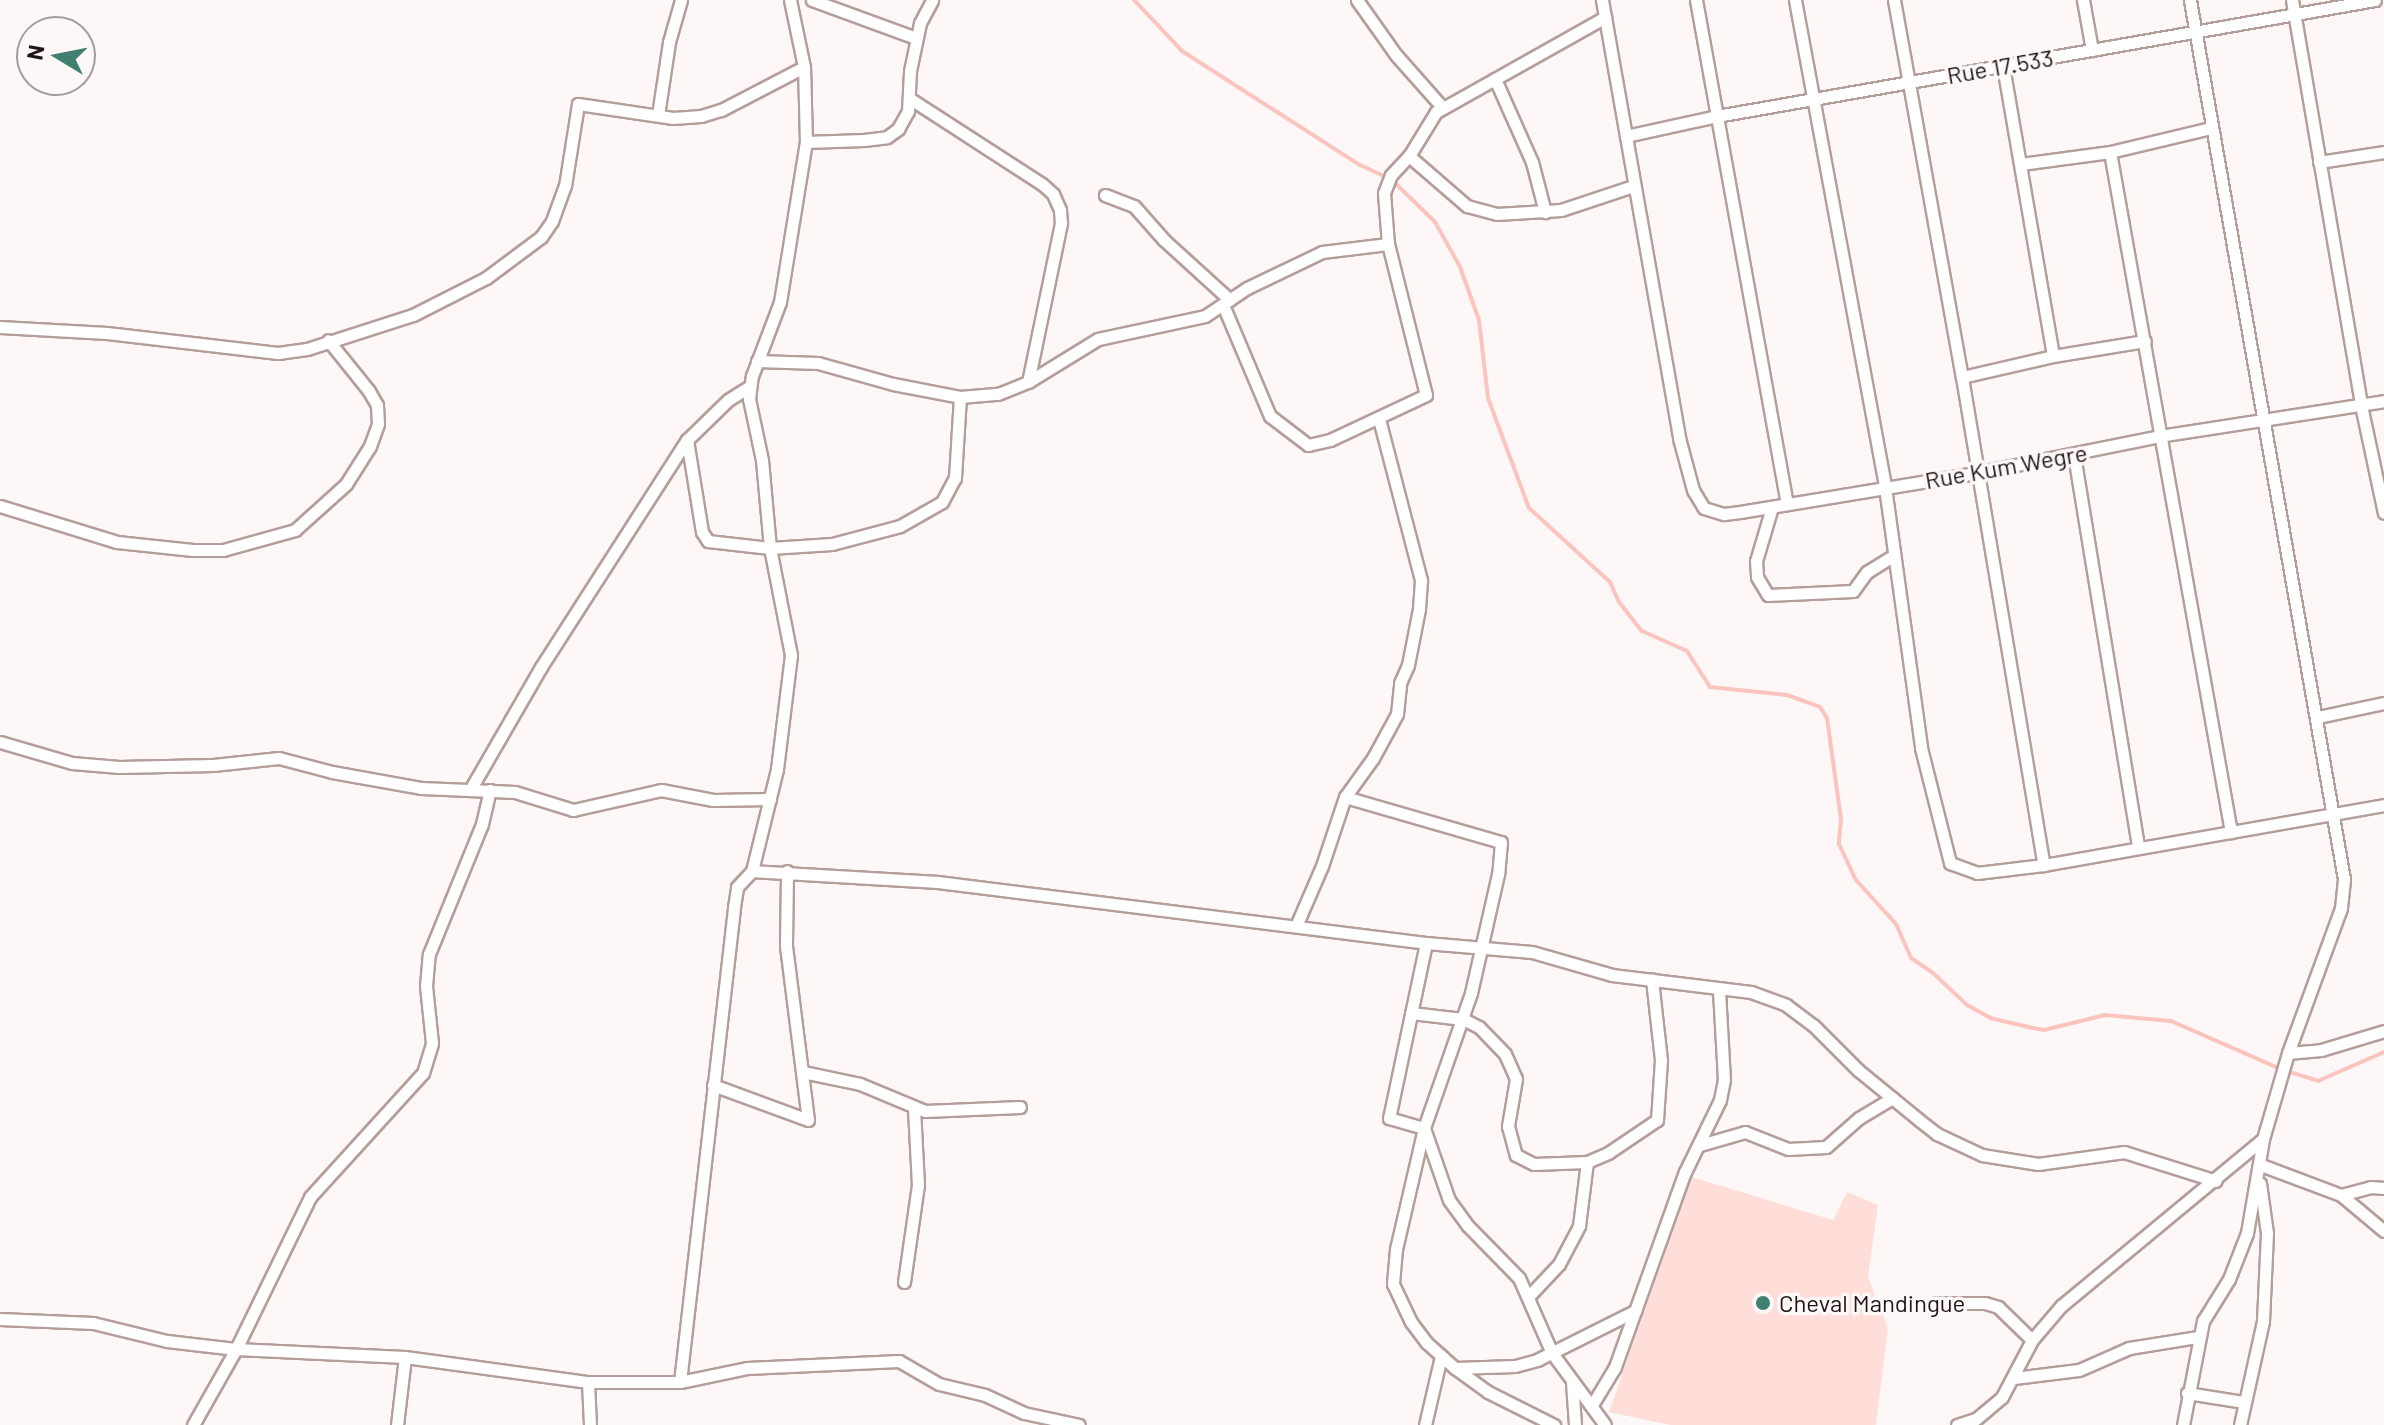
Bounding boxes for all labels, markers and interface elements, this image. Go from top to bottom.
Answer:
north arrow [16,16,96,96]
street label: Rue 17.533 [1945,42,2055,90]
text: N [20,43,48,62]
street label: Rue Kum Wegre [1923,438,2089,494]
place label: Cheval Mandingue [1779,1289,1965,1317]
marker: Cheval Mandingue [1754,1294,1772,1312]

